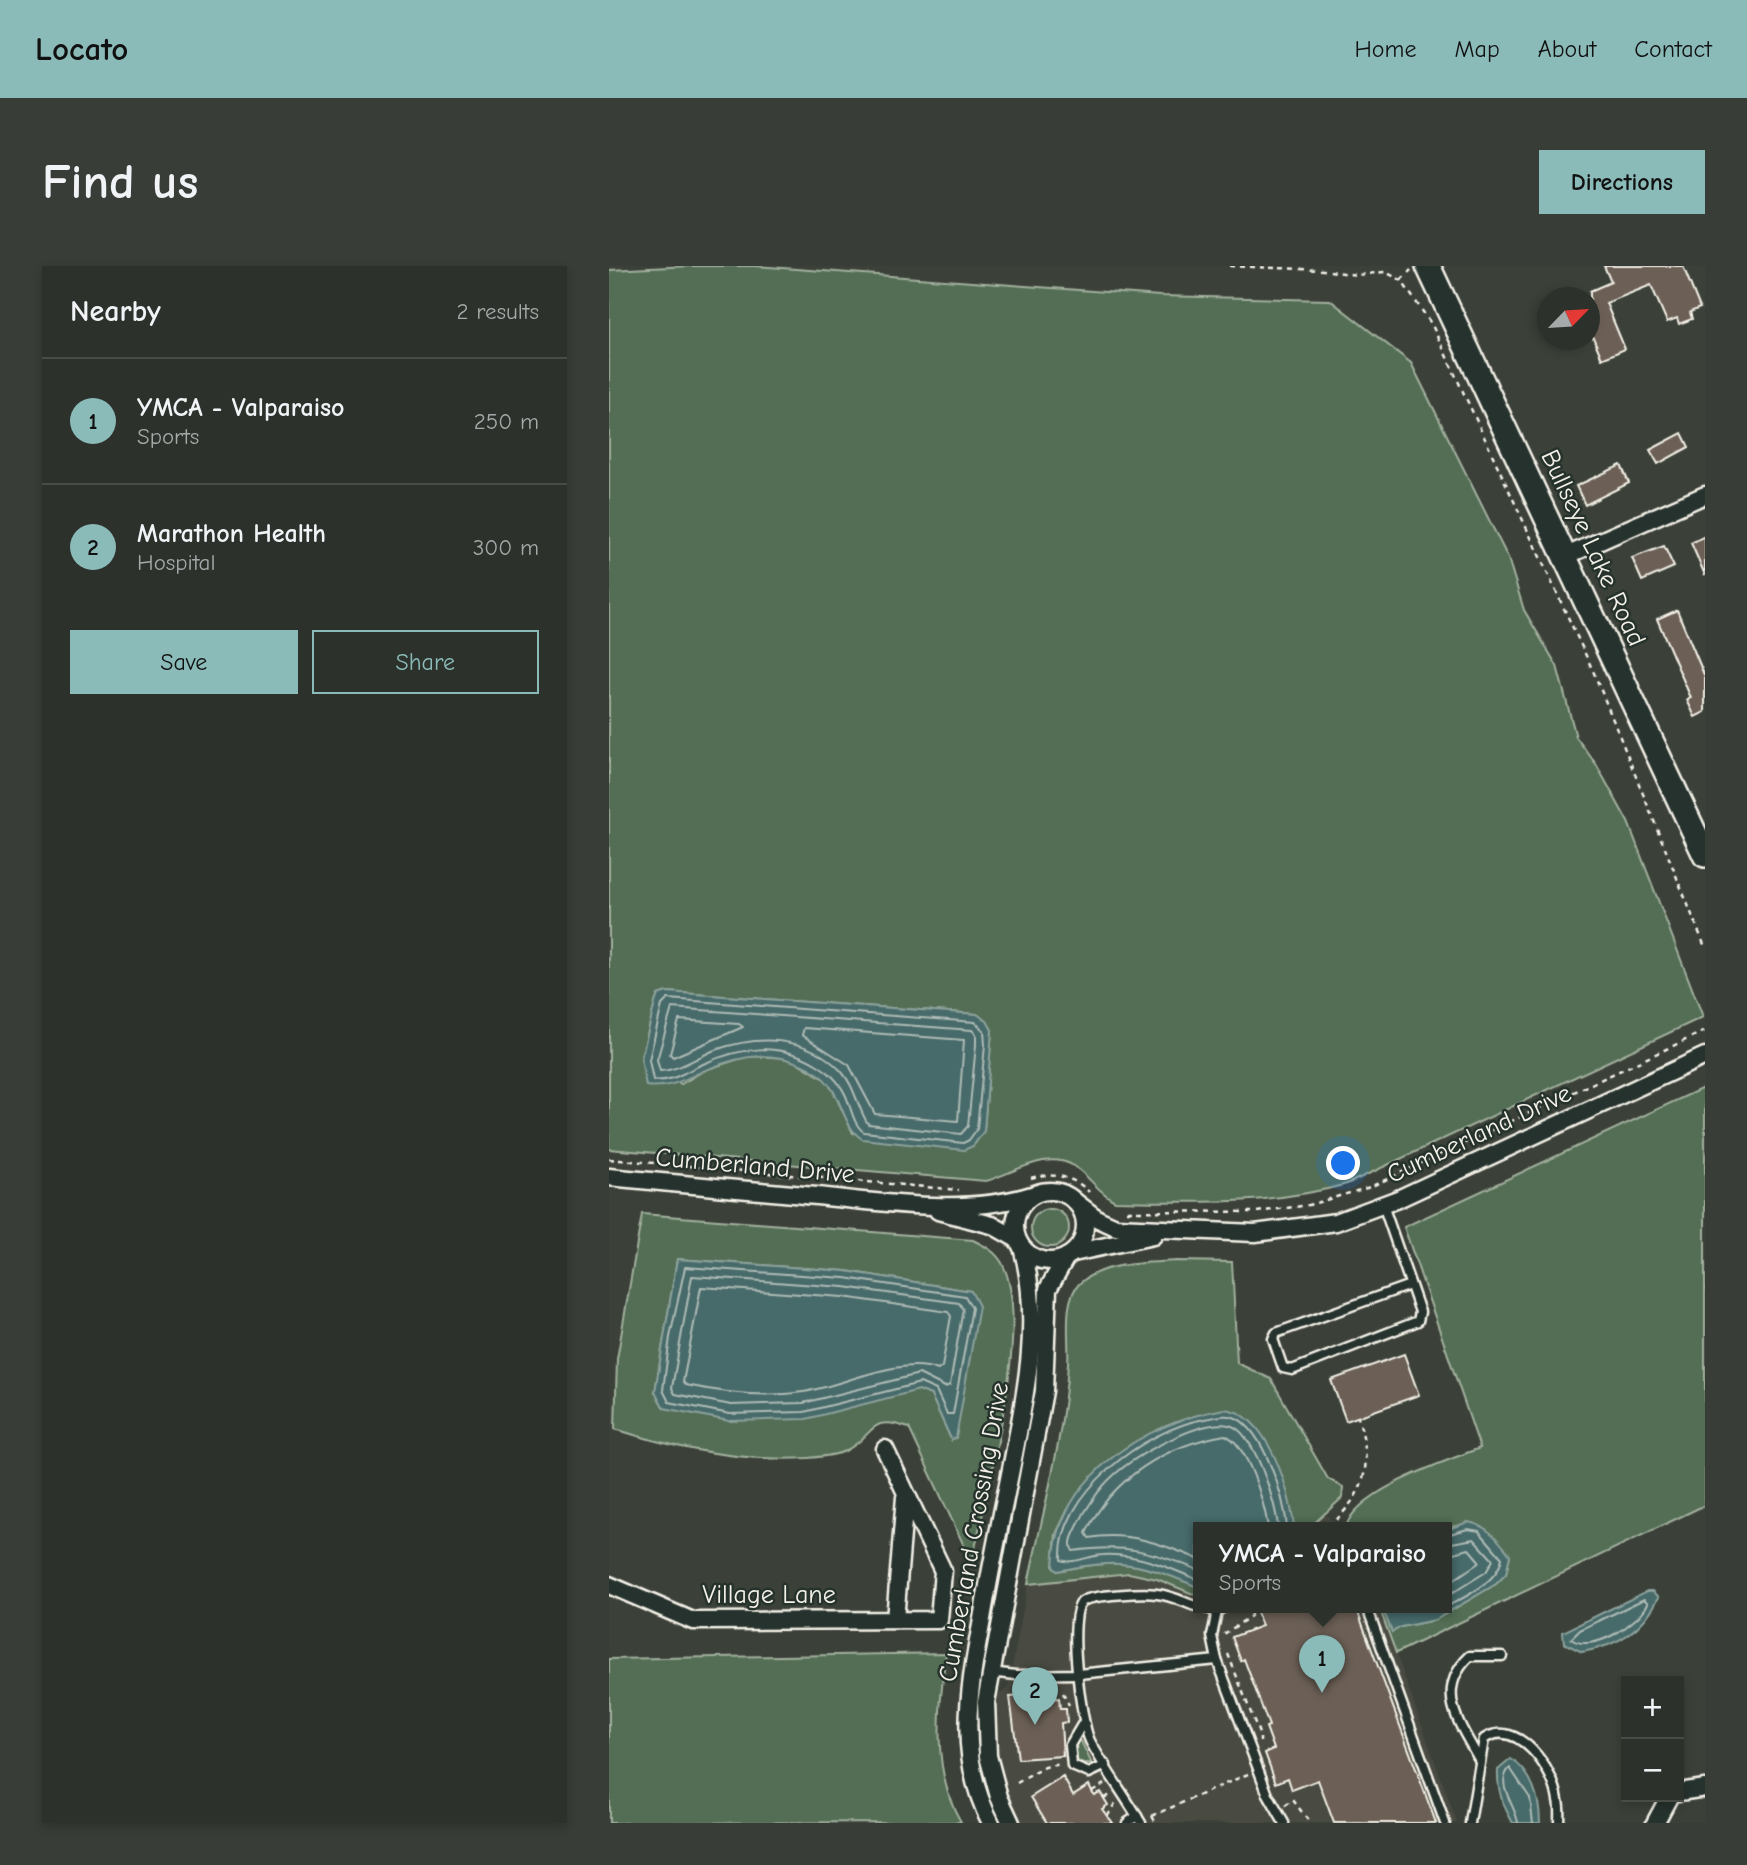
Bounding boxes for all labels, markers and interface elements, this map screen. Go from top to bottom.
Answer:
text: Locato [35,30,128,68]
text: Home [1355,35,1416,63]
text: Map [1454,35,1500,63]
text: About [1538,35,1596,63]
text: Contact [1634,35,1712,63]
button: Directions [1539,150,1705,214]
text: Find us [42,154,198,210]
north arrow [1537,287,1600,350]
text: Nearby [70,294,161,329]
text: 2 results [457,298,539,325]
text: YMCA - Valparaiso [137,393,344,423]
text: 1 [88,408,98,435]
text: 250 m [474,408,539,435]
text: Sports [137,423,199,450]
street label: Bullseye Lake Road [1534,445,1652,651]
text: Marathon Health [137,519,326,549]
text: 2 [87,534,99,561]
text: 300 m [473,534,539,561]
text: Hospital [137,549,215,576]
button: Save [70,630,298,694]
button: Share [312,630,539,694]
street label: Cumberland Drive [1382,1078,1576,1190]
street label: Cumberland Drive [654,1142,856,1190]
your location [1326,1146,1360,1180]
street label: Cumberland Crossing Drive [933,1380,1015,1684]
popup [1193,1522,1452,1613]
text: YMCA - Valparaiso [1219,1539,1426,1569]
text: Sports [1219,1569,1281,1596]
street label: Village Lane [702,1580,836,1610]
pin: 1 [1299,1635,1345,1693]
pin: 2 [1012,1667,1058,1725]
map controls [1621,1676,1684,1802]
button: + [1621,1676,1684,1739]
button: − [1621,1739,1684,1802]

